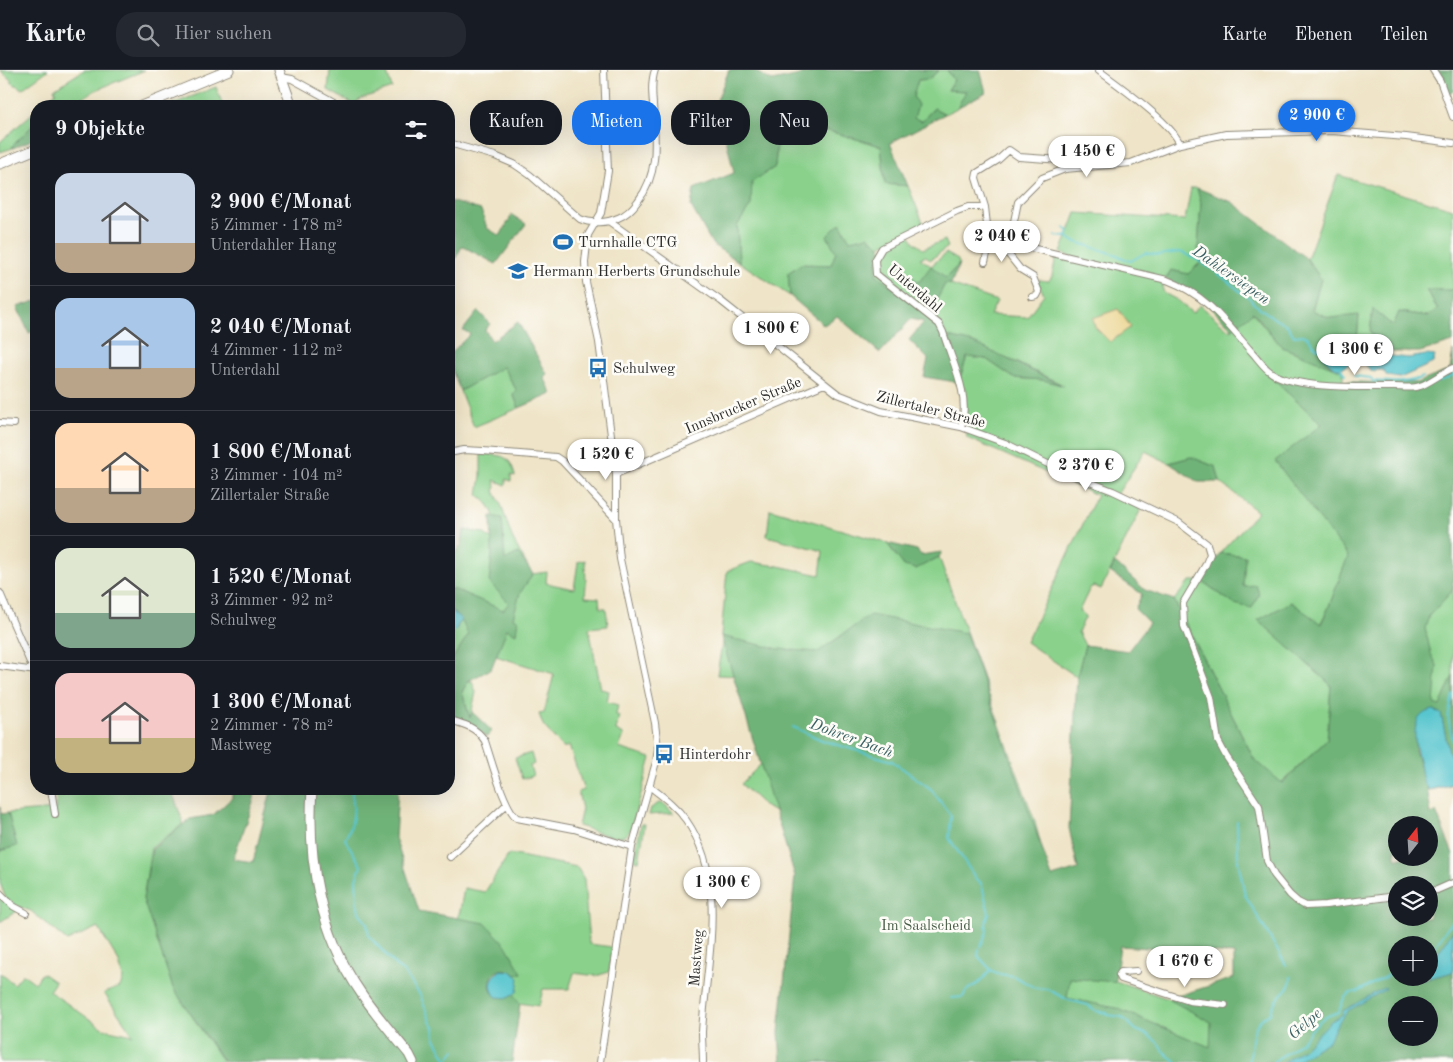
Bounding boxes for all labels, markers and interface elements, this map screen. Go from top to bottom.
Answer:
search box [116,12,466,57]
icon: search [134,21,162,49]
text: Karte [25,23,86,47]
text: Hier suchen [174,25,272,44]
text: Karte [1222,26,1267,44]
text: Ebenen [1295,26,1352,44]
text: Teilen [1380,26,1428,44]
chip: Kaufen [470,100,562,145]
chip: Mieten [572,100,661,145]
chip: Filter [671,100,750,145]
chip: Neu [760,100,828,145]
pin: 2 900 € [1271,100,1363,142]
text: 2 900 € [1289,108,1345,124]
icon: filters [402,116,430,144]
text: 9 Objekte [55,119,145,140]
pin: 1 450 € [1041,136,1133,178]
text: 1 450 € [1059,144,1115,160]
text: 2 900 €/Monat [210,192,351,213]
icon: home [95,193,155,253]
text: 5 Zimmer · 178 m² [210,218,342,234]
pin: 2 040 € [956,220,1048,263]
text: 2 040 € [974,229,1030,245]
sports icon: Turnhalle CTG [552,231,574,253]
place label: Turnhalle CTG [578,236,678,251]
text: Unterdahler Hang [210,238,336,254]
water label: Dahlersiepen [1189,243,1272,308]
school or university icon: Hermann Herberts Grundschule [507,260,529,282]
street label: Unterdahl [884,262,944,316]
place label: Hermann Herberts Grundschule [533,265,740,280]
pin: 1 800 € [725,312,817,355]
text: 2 040 €/Monat [210,317,351,338]
icon: home [95,318,155,378]
text: 1 800 € [743,321,799,337]
pin: 1 300 € [1309,334,1401,376]
text: 1 300 € [1327,342,1383,358]
text: 4 Zimmer · 112 m² [210,343,342,359]
bus stop icon: Schulweg [587,357,609,379]
place label: Schulweg [613,362,675,377]
text: Unterdahl [210,363,280,379]
street label: Innsbrucker Straße [683,375,804,438]
street label: Zillertaler Straße [875,390,987,431]
pin: 1 520 € [560,438,652,481]
text: 1 800 €/Monat [210,442,351,463]
icon: home [95,443,155,503]
text: 1 520 € [578,447,634,463]
pin: 2 370 € [1040,450,1132,492]
text: 2 370 € [1058,458,1114,474]
text: 3 Zimmer · 104 m² [210,468,342,484]
text: Zillertaler Straße [210,488,329,504]
text: 1 520 €/Monat [210,567,351,588]
icon: home [95,568,155,628]
text: 3 Zimmer · 92 m² [210,593,333,609]
text: Schulweg [210,613,276,629]
text: 1 300 €/Monat [210,692,351,713]
icon: home [95,693,155,753]
water label: Dohrer Bach [807,716,895,761]
text: 2 Zimmer · 78 m² [210,718,333,734]
text: Mastweg [210,738,272,754]
bus stop icon: Hinterdohr [653,743,675,765]
place label: Hinterdohr [679,748,751,763]
north arrow [1388,816,1438,866]
map controls [1388,816,1438,1046]
pin: 1 300 € [676,866,768,909]
text: 1 300 € [694,875,750,891]
button: layers [1388,876,1438,926]
park label: Im Saalscheid [881,919,971,934]
street label: Mastweg [688,929,707,987]
button: + [1388,936,1438,986]
pin: 1 670 € [1139,946,1231,988]
text: 1 670 € [1157,954,1213,970]
button: − [1388,996,1438,1046]
water label: Gelpe [1286,1006,1325,1043]

